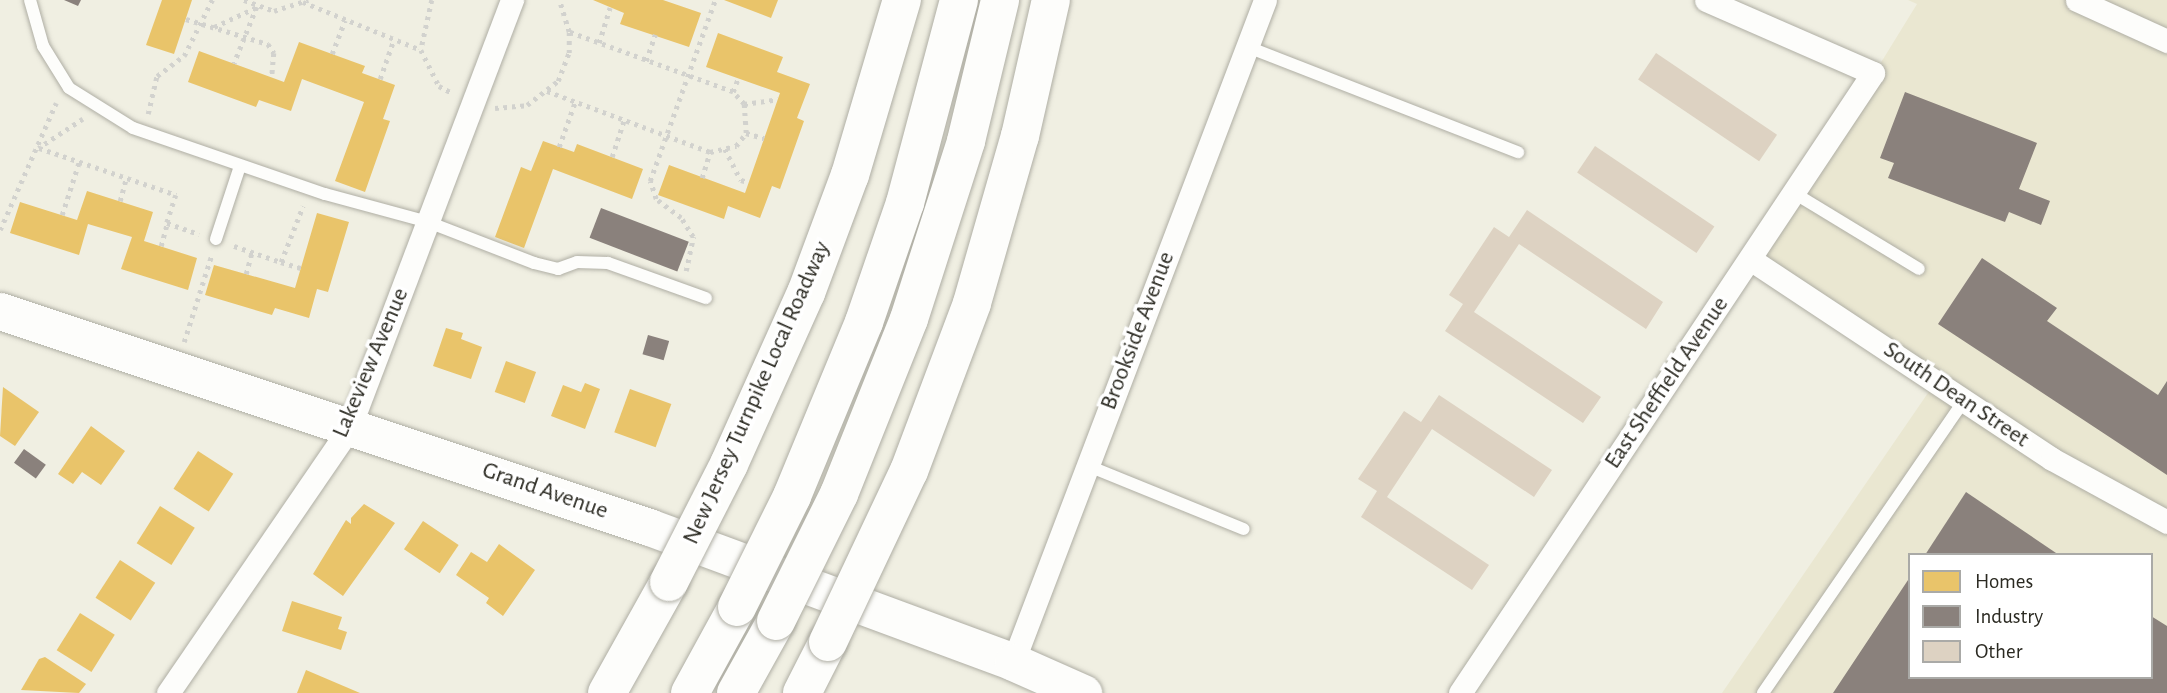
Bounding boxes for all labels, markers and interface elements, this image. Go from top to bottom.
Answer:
street label: New Jersey Turnpike Local Roadway [677,237,837,549]
street label: Brookside Avenue [1095,248,1181,414]
street label: Lakeview Avenue [327,284,415,442]
street label: East Sheffield Avenue [1599,292,1735,474]
street label: South Dean Street [1878,336,2034,454]
street label: Grand Avenue [478,456,612,526]
legend [1908,553,2153,679]
text: Homes [1975,571,2033,592]
text: Industry [1975,606,2043,627]
text: Other [1975,641,2022,662]

